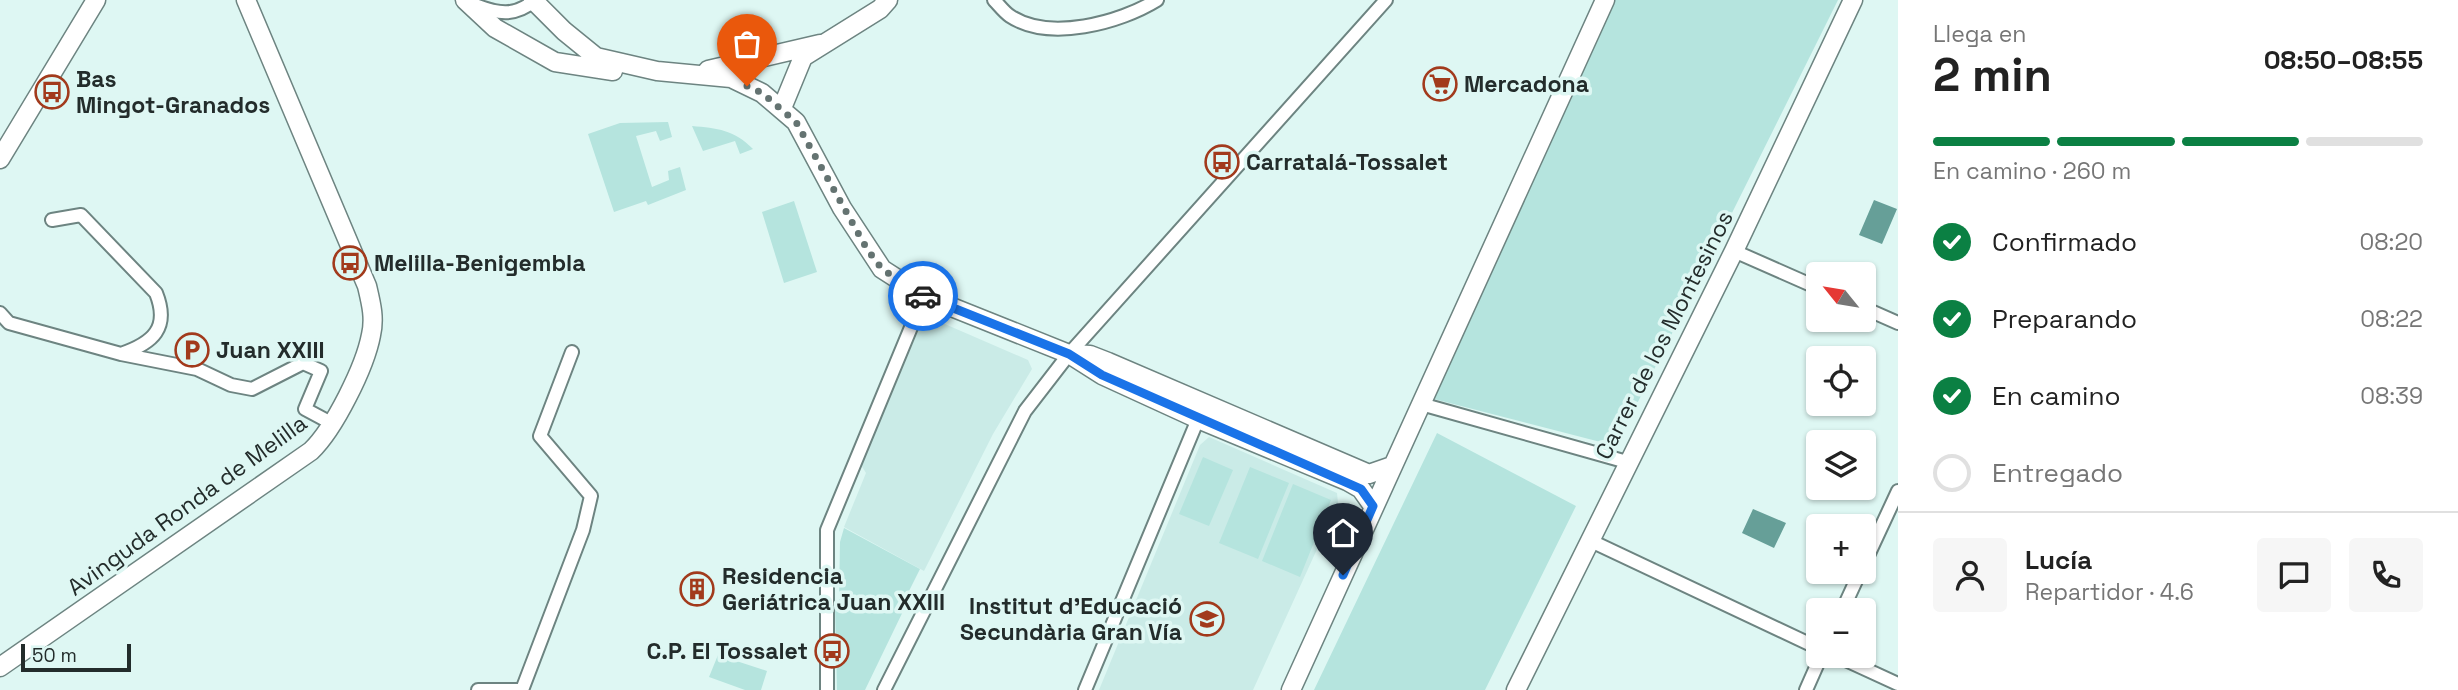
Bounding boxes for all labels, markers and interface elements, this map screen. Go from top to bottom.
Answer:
pin [717,14,777,86]
text: Llega en [1933,19,2026,49]
icon: bag [728,25,766,63]
text: 08:50–08:55 [2264,43,2423,77]
text: 2 min [1933,46,2052,104]
place label: Bas Mingot-Granados [76,64,270,120]
supermarket icon: Mercadona [1421,65,1459,103]
place label: Mercadona [1464,69,1589,99]
bus stop icon: Bas Mingot-Granados [33,73,71,111]
bus stop icon: Carratalá-Tossalet [1203,143,1241,181]
place label: Carratalá-Tossalet [1246,147,1448,177]
text: En camino · 260 m [1933,156,2131,186]
street label: Carrer de los Montesinos [1588,206,1740,464]
icon: check [1933,223,1971,261]
text: Confirmado [1992,225,2137,259]
text: 08:20 [2359,227,2423,257]
bus stop icon: Melilla-Benigembla [331,244,369,282]
place label: Melilla-Benigembla [374,248,586,278]
courier [888,261,958,331]
north arrow [1806,262,1876,332]
map controls [1806,262,1876,668]
icon: car [904,277,942,315]
icon: check [1933,300,1971,338]
text: Preparando [1992,302,2137,336]
text: 08:22 [2360,304,2423,334]
parking icon: Juan XXIII [173,331,211,369]
place label: Juan XXIII [216,335,325,365]
button: locate [1806,346,1876,416]
icon: check [1933,377,1971,415]
text: En camino [1992,379,2121,413]
text: 08:39 [2360,381,2423,411]
street label: Avinguda Ronda de Melilla [61,408,313,602]
button: layers [1806,430,1876,500]
text: Entregado [1992,456,2123,490]
pin [1313,503,1373,575]
icon: home [1324,514,1362,552]
button: + [1806,514,1876,584]
button: person [1933,538,2007,612]
button: chat [2257,538,2331,612]
button: phone [2349,538,2423,612]
text: Lucía [2025,543,2092,577]
place label: Residencia Geriátrica Juan XXIII [722,561,945,617]
building icon: Residencia Geriátrica Juan XXIII [678,570,716,608]
text: Repartidor · 4.6 [2025,577,2194,607]
place label: Institut d'Educació Secundària Gran Vía [960,591,1182,647]
button: − [1806,598,1876,668]
school or university icon: Institut d'Educació Secundària Gran Vía [1188,600,1226,638]
bus stop icon: C.P. El Tossalet [813,632,851,670]
place label: C.P. El Tossalet [646,636,808,666]
scale bar [21,641,131,673]
text: 50 m [32,643,77,668]

